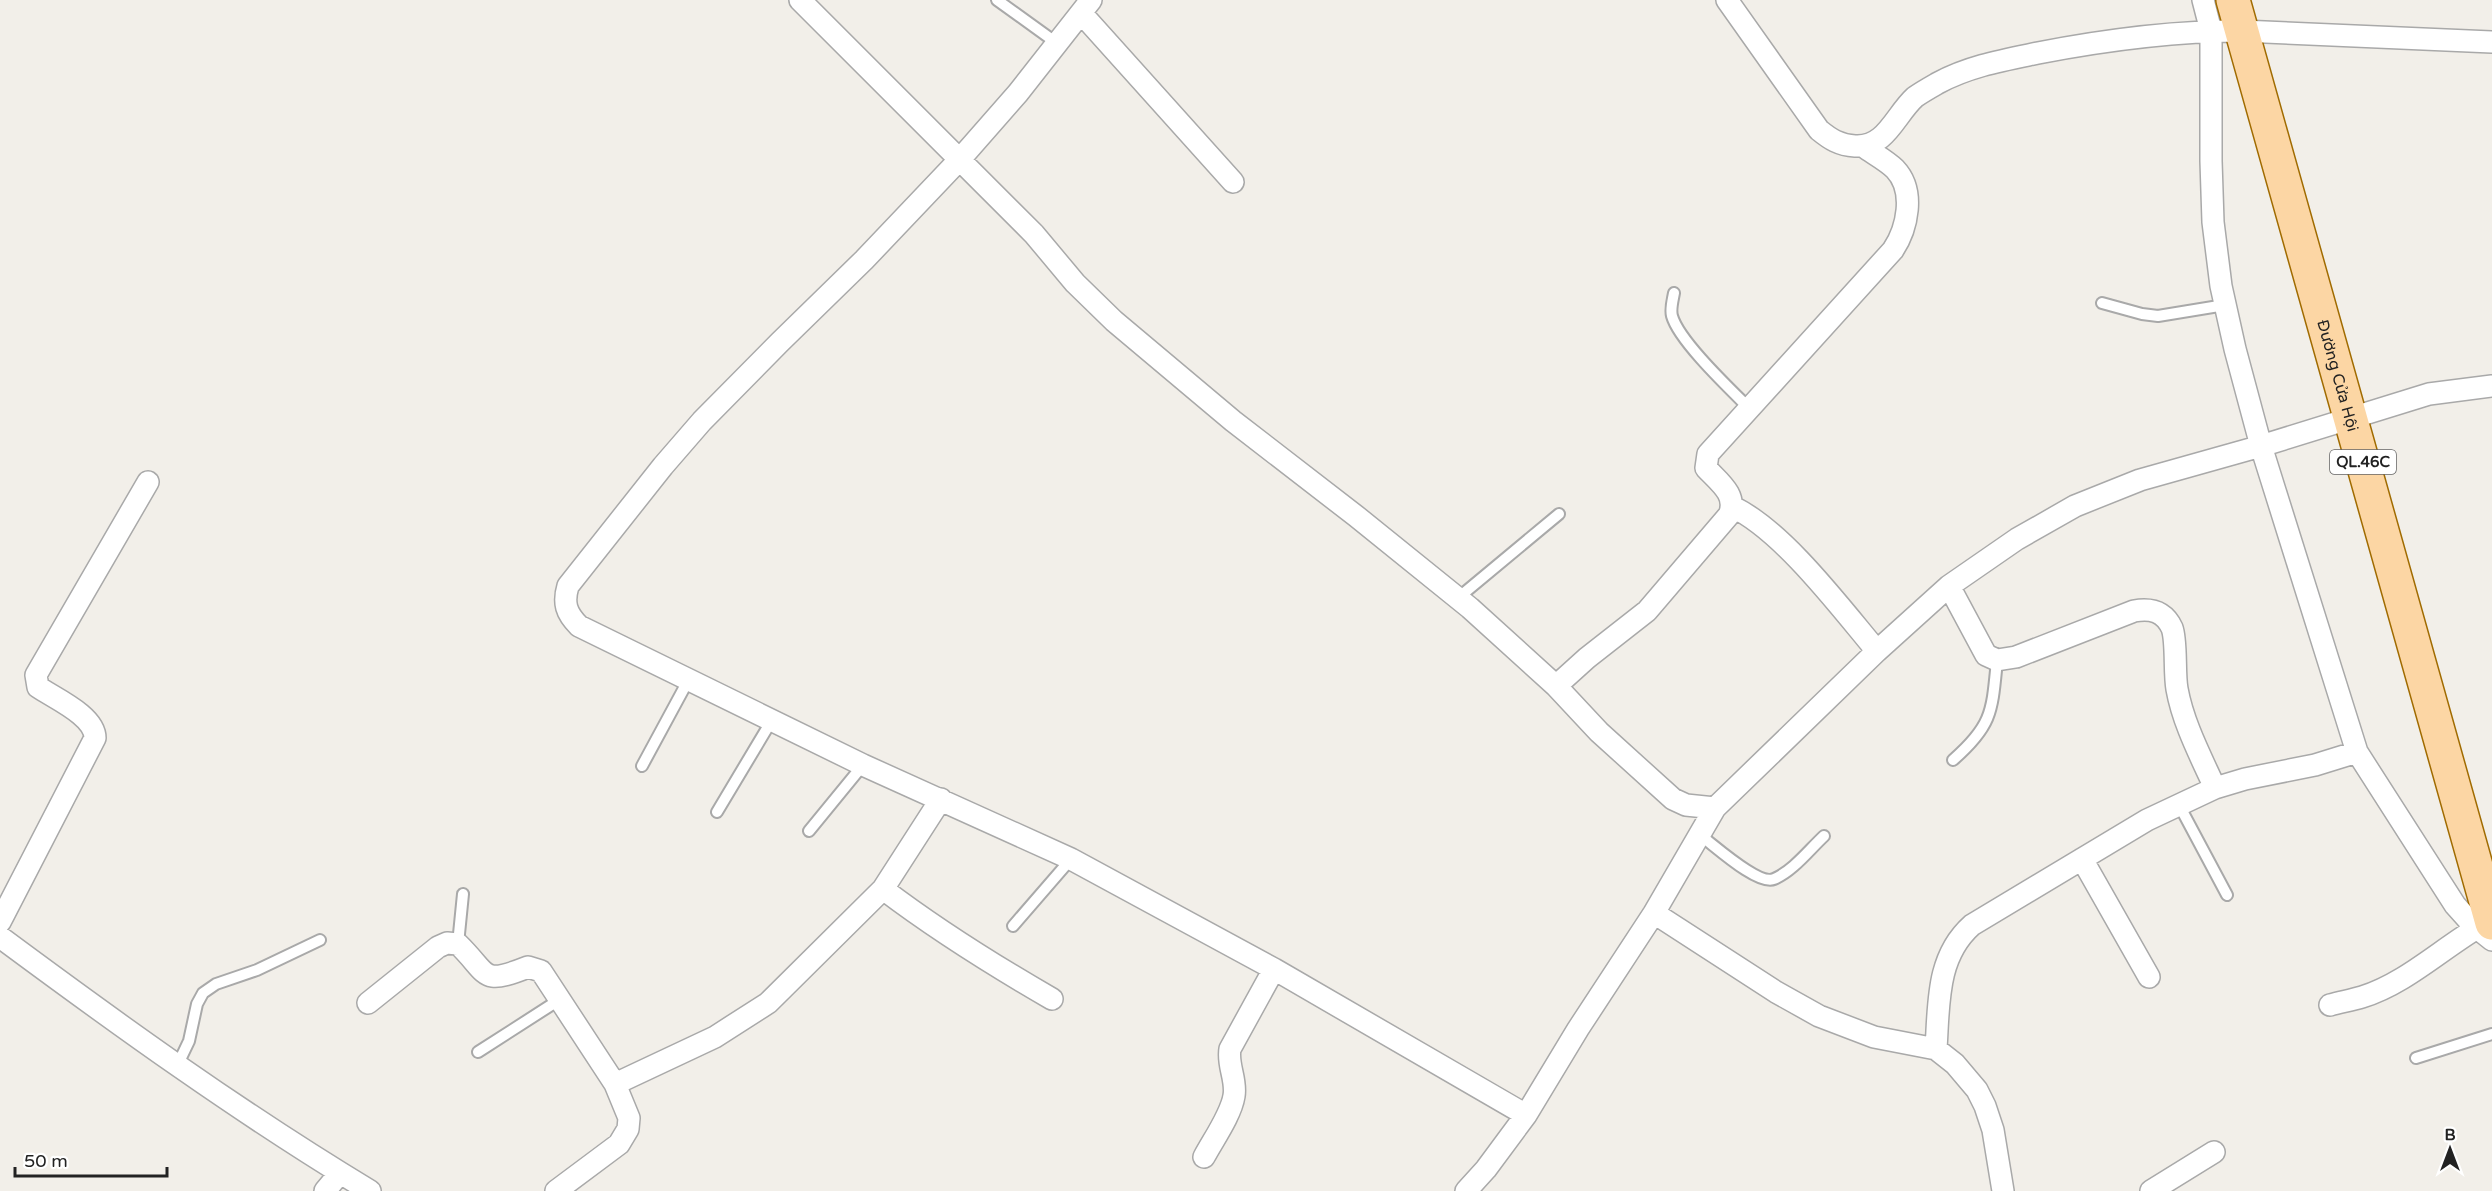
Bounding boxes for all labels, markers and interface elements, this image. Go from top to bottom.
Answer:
street label: Đường Cửa Hội [2312,318,2363,434]
road number: QL.46C [2330,450,2396,474]
north arrow [2420,1119,2480,1179]
text: B [2444,1125,2456,1145]
scale bar [15,1140,166,1178]
text: 50 m [24,1150,68,1172]

